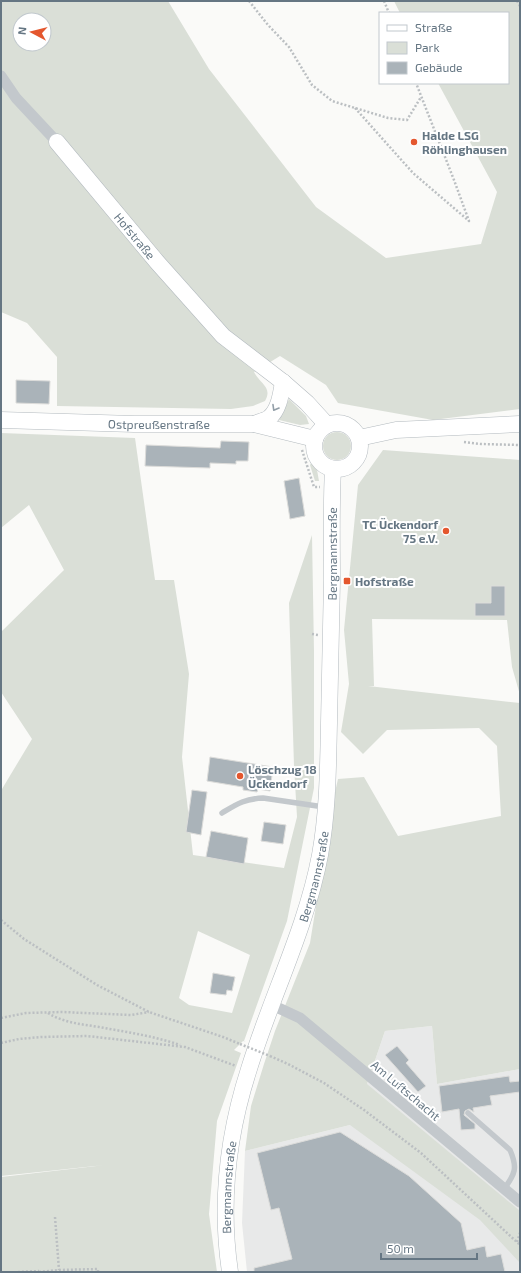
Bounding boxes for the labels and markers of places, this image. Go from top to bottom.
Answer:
place label: Halde LSG Röhlinghausen [422,128,507,156]
marker: Halde LSG Röhlinghausen [409,137,419,147]
place label: TC Ückendorf 75 e.V. [362,517,439,545]
marker: TC Ückendorf 75 e.V. [441,526,451,536]
place label: Hofstraße [355,574,414,588]
marker: Hofstraße [342,576,352,586]
place label: Löschzug 18 Ückendorf [248,762,317,790]
marker: Löschzug 18 Ückendorf [235,771,245,781]

